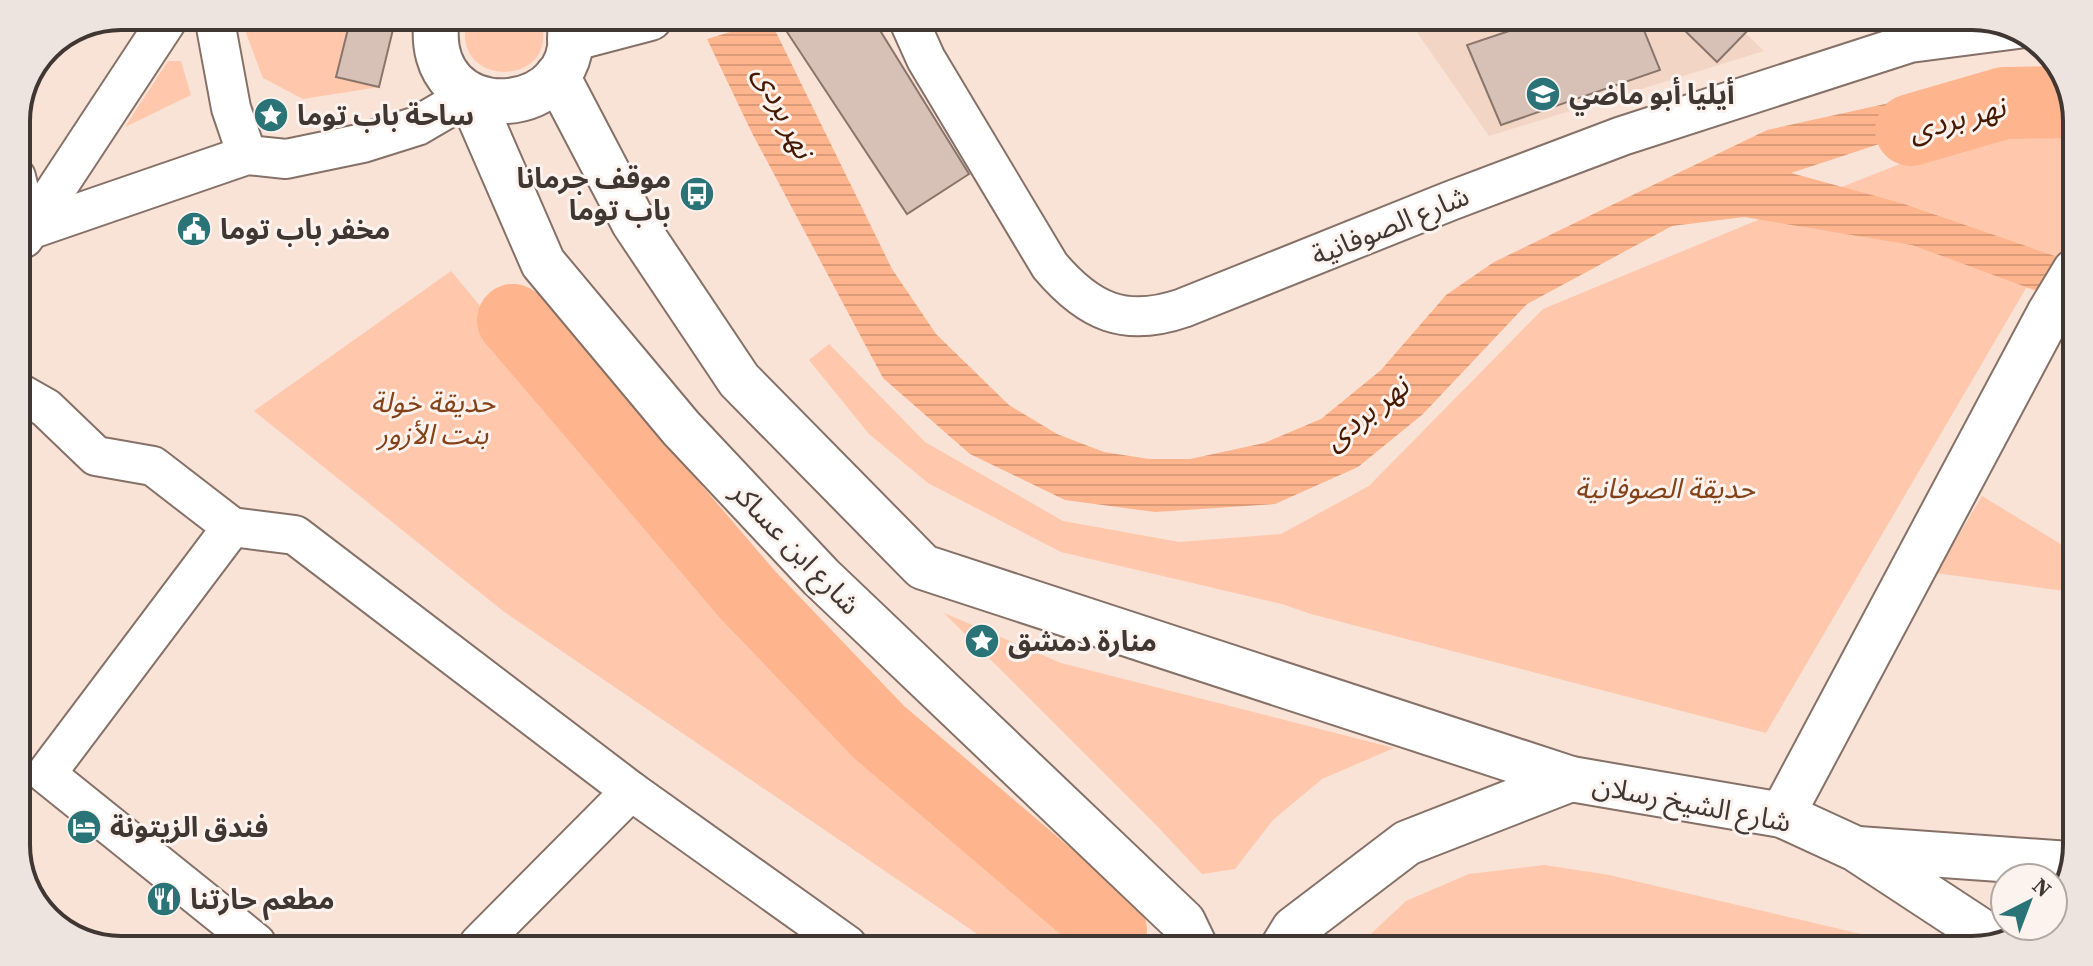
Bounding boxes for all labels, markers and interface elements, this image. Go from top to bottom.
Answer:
water label: نهر بردى [744,59,826,167]
school or university icon: أيليا أبو ماضي [1524,75,1562,113]
place label: أيليا أبو ماضي [1569,75,1735,116]
water label: نهر بردى [1904,85,2012,151]
place icon: ساحة باب توما [252,96,290,134]
place label: ساحة باب توما [297,96,474,134]
place label: موقف جرمانا باب توما [517,159,671,229]
bus stop icon: موقف جرمانا باب توما [678,175,716,213]
street label: شارع الصوفانية [1305,176,1475,276]
public building icon: مخفر باب توما [175,210,213,248]
place label: مخفر باب توما [220,210,390,248]
water label: نهر بردى [1314,365,1419,459]
park label: حديقة خولة بنت الأزور [371,383,496,453]
park label: حديقة الصوفانية [1575,469,1755,507]
street label: شارع ابن عساكر [721,473,869,624]
place icon: منارة دمشق [963,622,1001,660]
place label: منارة دمشق [1008,622,1157,660]
street label: شارع الشيخ رسلان [1589,765,1794,843]
hotel icon: فندق الزيتونة [65,808,103,846]
place label: فندق الزيتونة [110,808,269,846]
north arrow [1989,862,2069,942]
text: N [2026,871,2058,904]
restaurant icon: مطعم حارتنا [145,880,183,918]
place label: مطعم حارتنا [190,880,334,921]

